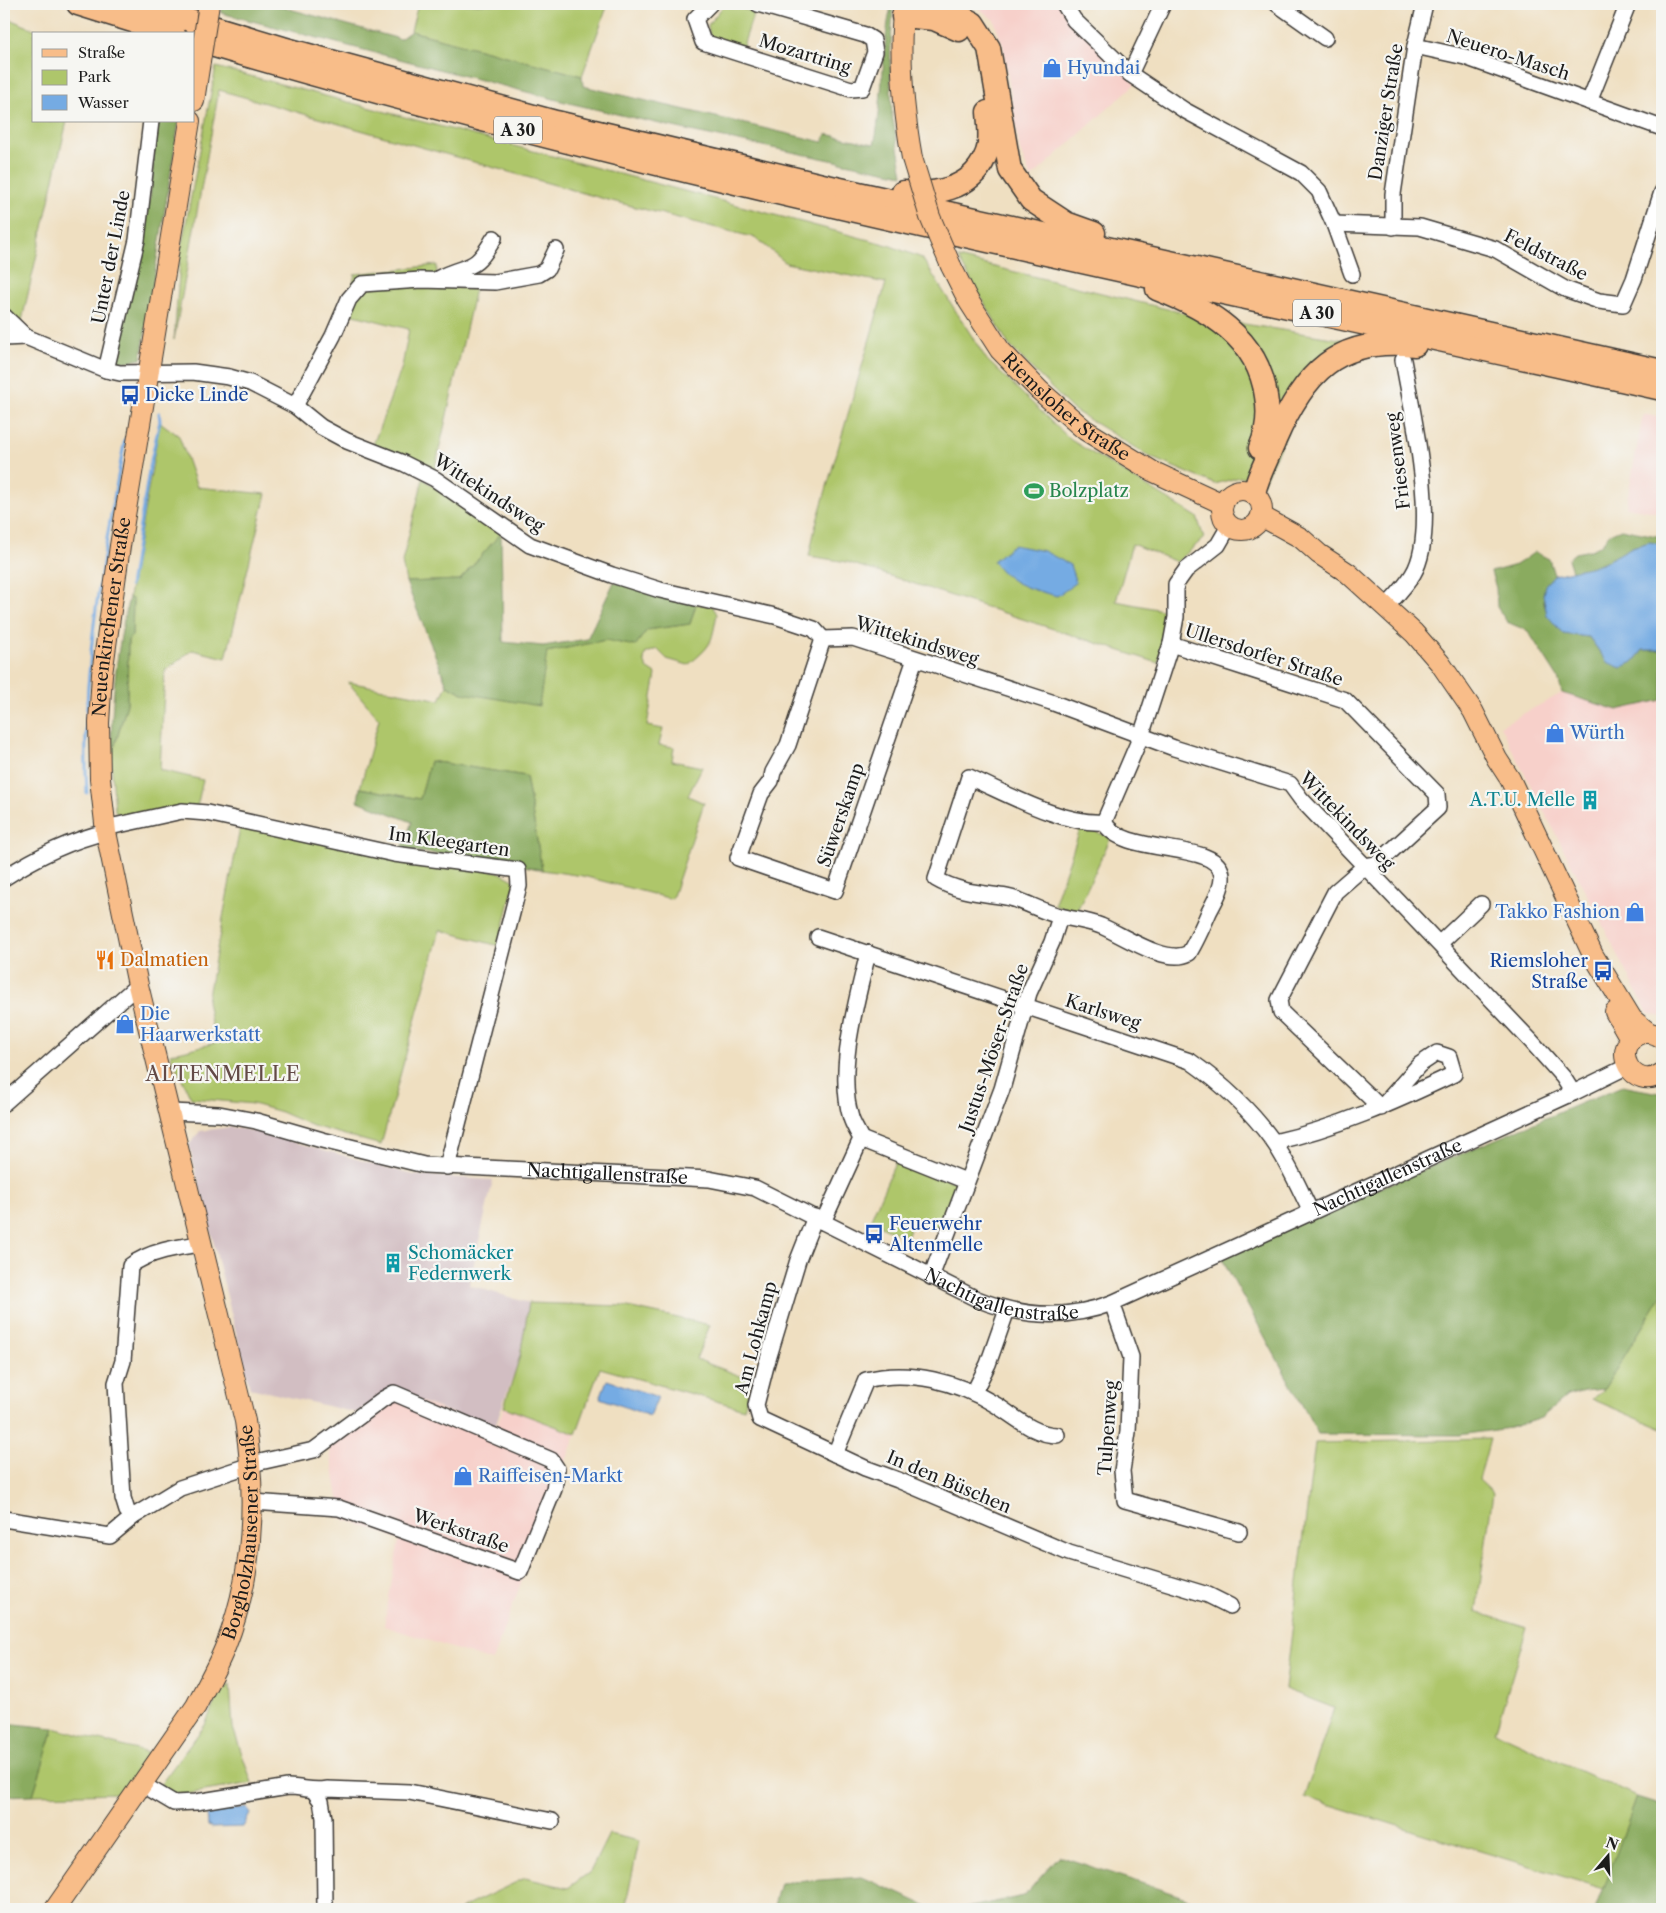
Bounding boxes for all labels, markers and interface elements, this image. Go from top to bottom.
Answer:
street label: Neuero-Masch [1444,25,1572,85]
street label: Mozartring [756,30,854,79]
legend [32,32,195,122]
street label: Danziger Straße [1364,42,1408,182]
text: Straße [78,43,125,62]
shop icon: Hyundai [1041,57,1063,79]
place label: Hyundai [1067,57,1141,79]
text: Park [78,67,112,86]
text: Wasser [77,93,129,112]
road number: A 30 [494,116,542,144]
street label: Unter der Linde [87,188,135,326]
street label: Feldstraße [1500,225,1592,285]
road number: A 30 [1293,300,1341,326]
street label: Riemsloher Straße [997,348,1134,466]
bus stop icon: Dicke Linde [119,384,141,406]
place label: Dicke Linde [145,384,249,406]
street label: Friesenweg [1381,411,1415,511]
street label: Wittekindsweg [429,448,549,537]
sports icon: Bolzplatz [1023,480,1045,502]
place label: Bolzplatz [1049,480,1129,502]
street label: Neuenkirchener Straße [88,516,136,718]
street label: Wittekindsweg [852,612,982,670]
street label: Ullersdorfer Straße [1182,619,1346,691]
shop icon: Würth [1544,722,1566,744]
place label: Würth [1569,722,1625,744]
street label: Süwerskamp [813,760,869,870]
street label: Wittekindsweg [1294,767,1400,875]
place label: A.T.U. Melle [1469,789,1575,811]
building icon: A.T.U. Melle [1579,789,1601,811]
street label: Im Kleegarten [387,823,511,861]
place label: Takko Fashion [1495,901,1620,923]
shop icon: Takko Fashion [1624,901,1646,923]
restaurant icon: Dalmatien [94,949,116,971]
place label: Dalmatien [120,949,209,971]
place label: Riemsloher Straße [1489,950,1588,993]
bus stop icon: Riemsloher Straße [1592,960,1614,982]
street label: Justus-Möser-Straße [954,961,1033,1138]
street label: Karlsweg [1062,989,1144,1035]
place label: Die Haarwerkstatt [140,1003,261,1046]
shop icon: Die Haarwerkstatt [114,1013,136,1035]
district label: ALTENMELLE [144,1062,301,1086]
street label: Nachtigallenstraße [1310,1134,1466,1221]
street label: Nachtigallenstraße [526,1159,688,1189]
place label: Feuerwehr Altenmelle [888,1213,983,1256]
bus stop icon: Feuerwehr Altenmelle [863,1223,885,1245]
place label: Schomäcker Federnwerk [408,1242,514,1285]
building icon: Schomäcker Federnwerk [382,1252,404,1274]
street label: Nachtigallenstraße [921,1263,1080,1325]
street label: Am Lohkamp [730,1279,782,1398]
street label: Tulpenweg [1094,1379,1122,1476]
street label: Borgholzhausener Straße [218,1423,263,1643]
street label: In den Büschen [883,1446,1015,1518]
shop icon: Raiffeisen-Markt [452,1465,474,1487]
place label: Raiffeisen-Markt [478,1465,624,1487]
street label: Werkstraße [409,1504,512,1558]
north arrow [1584,1830,1634,1880]
text: N [1604,1833,1621,1854]

